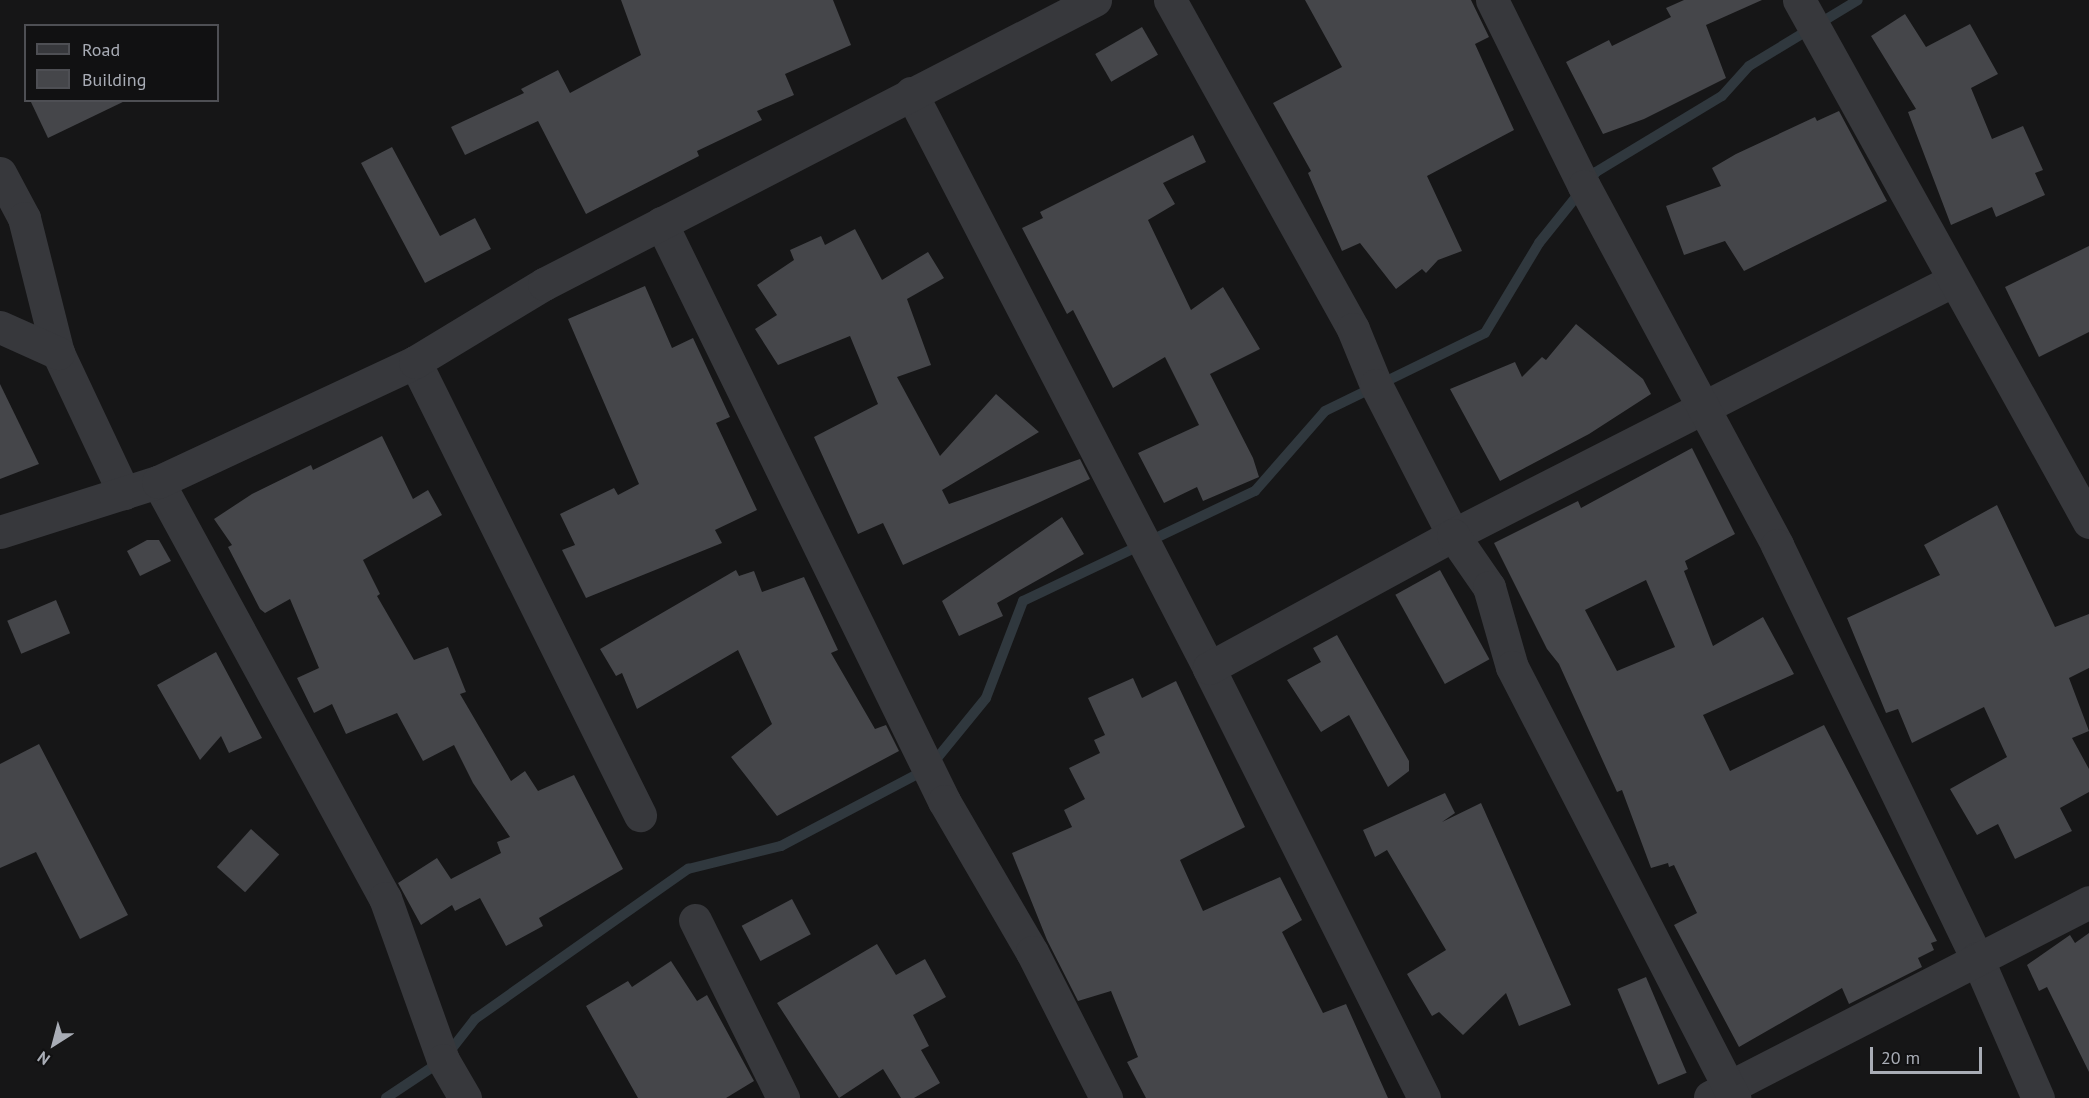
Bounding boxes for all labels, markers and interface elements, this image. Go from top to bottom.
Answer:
legend [24,24,219,102]
text: Road [82,38,120,61]
text: Building [82,68,146,91]
north arrow [24,1014,84,1074]
scale bar [1873,1035,1986,1073]
text: 20 m [1881,1046,1920,1069]
text: N [33,1047,54,1070]

